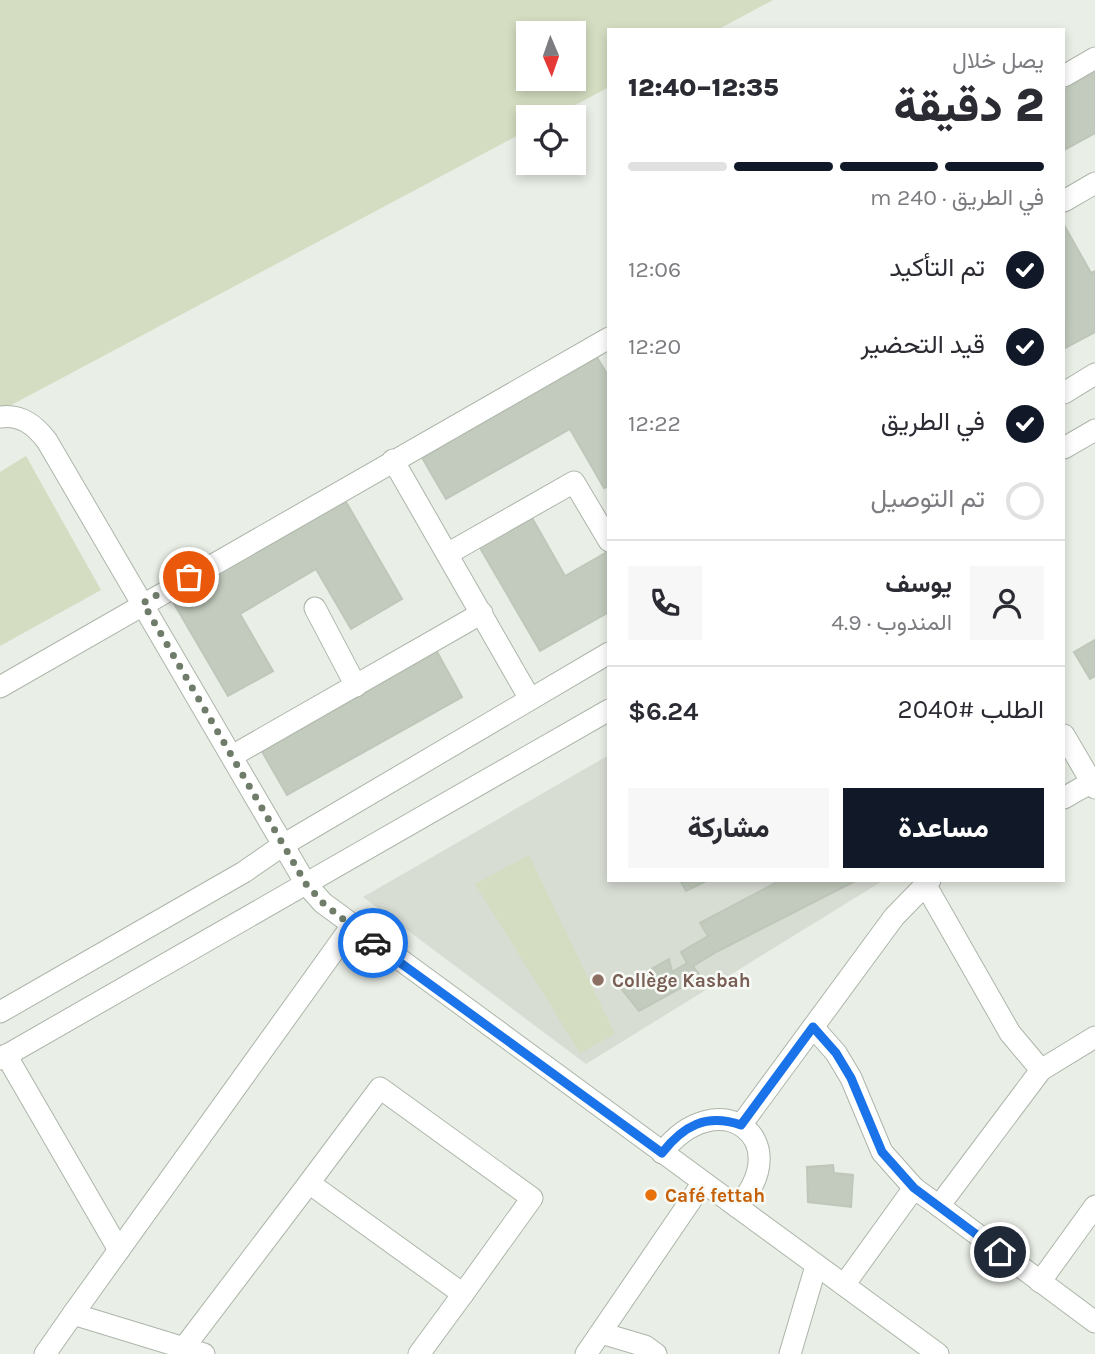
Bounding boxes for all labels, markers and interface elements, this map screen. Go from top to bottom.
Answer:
north arrow [516,21,586,91]
map controls [516,21,586,175]
text: يصل خلال [952,47,1044,74]
text: 12:35–12:40 [628,72,779,103]
text: 2 دقيقة [894,79,1044,133]
button: locate [516,105,586,175]
text: في الطريق · 240 m [870,184,1044,211]
icon: check [1006,251,1044,289]
text: تم التأكيد [889,252,985,283]
text: 12:06 [628,256,681,283]
icon: check [1006,328,1044,366]
text: قيد التحضير [860,329,985,360]
text: 12:20 [628,333,681,360]
icon: check [1006,405,1044,443]
text: في الطريق [881,406,985,437]
text: 12:22 [628,410,681,437]
text: تم التوصيل [870,483,985,514]
pin [159,547,219,607]
icon: bag [170,558,208,596]
button: phone [628,566,702,640]
button: person [970,566,1044,640]
text: يوسف [885,568,952,599]
text: المندوب · 4.9 [831,609,952,636]
text: الطلب #2040 [898,694,1044,725]
text: $6.24 [628,696,699,727]
button: مشاركة [628,788,829,868]
button: مساعدة [843,788,1044,868]
courier [338,908,408,978]
icon: car [354,924,392,962]
place label: Collège Kasbah [612,970,751,992]
marker: Collège Kasbah [590,972,606,988]
place label: Café fettah [665,1185,765,1207]
marker: Café fettah [643,1187,659,1203]
pin [970,1222,1030,1282]
icon: home [981,1233,1019,1271]

